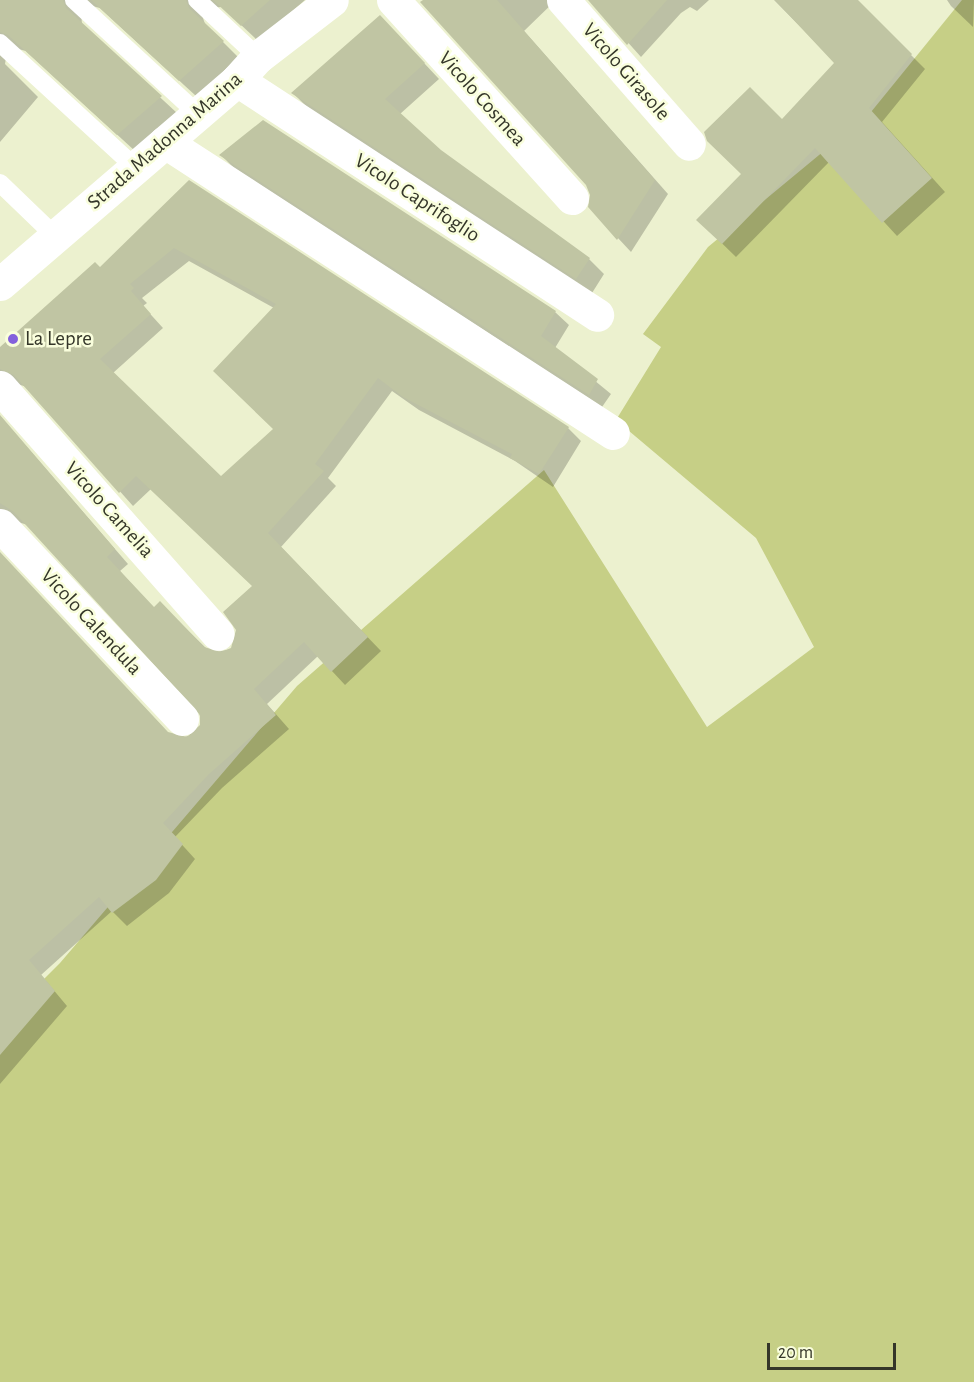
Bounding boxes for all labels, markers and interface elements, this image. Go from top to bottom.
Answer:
street label: Vicolo Girasole [577,18,675,126]
street label: Vicolo Cosmea [433,46,531,152]
street label: Strada Madonna Marina [82,67,248,215]
street label: Vicolo Caprifoglio [350,148,484,248]
place label: La Lepre [25,326,92,352]
marker: La Lepre [6,332,20,346]
street label: Vicolo Camelia [59,457,159,563]
street label: Vicolo Calendula [35,563,147,681]
scale bar [770,1331,899,1369]
text: 20 m [778,1344,813,1362]

